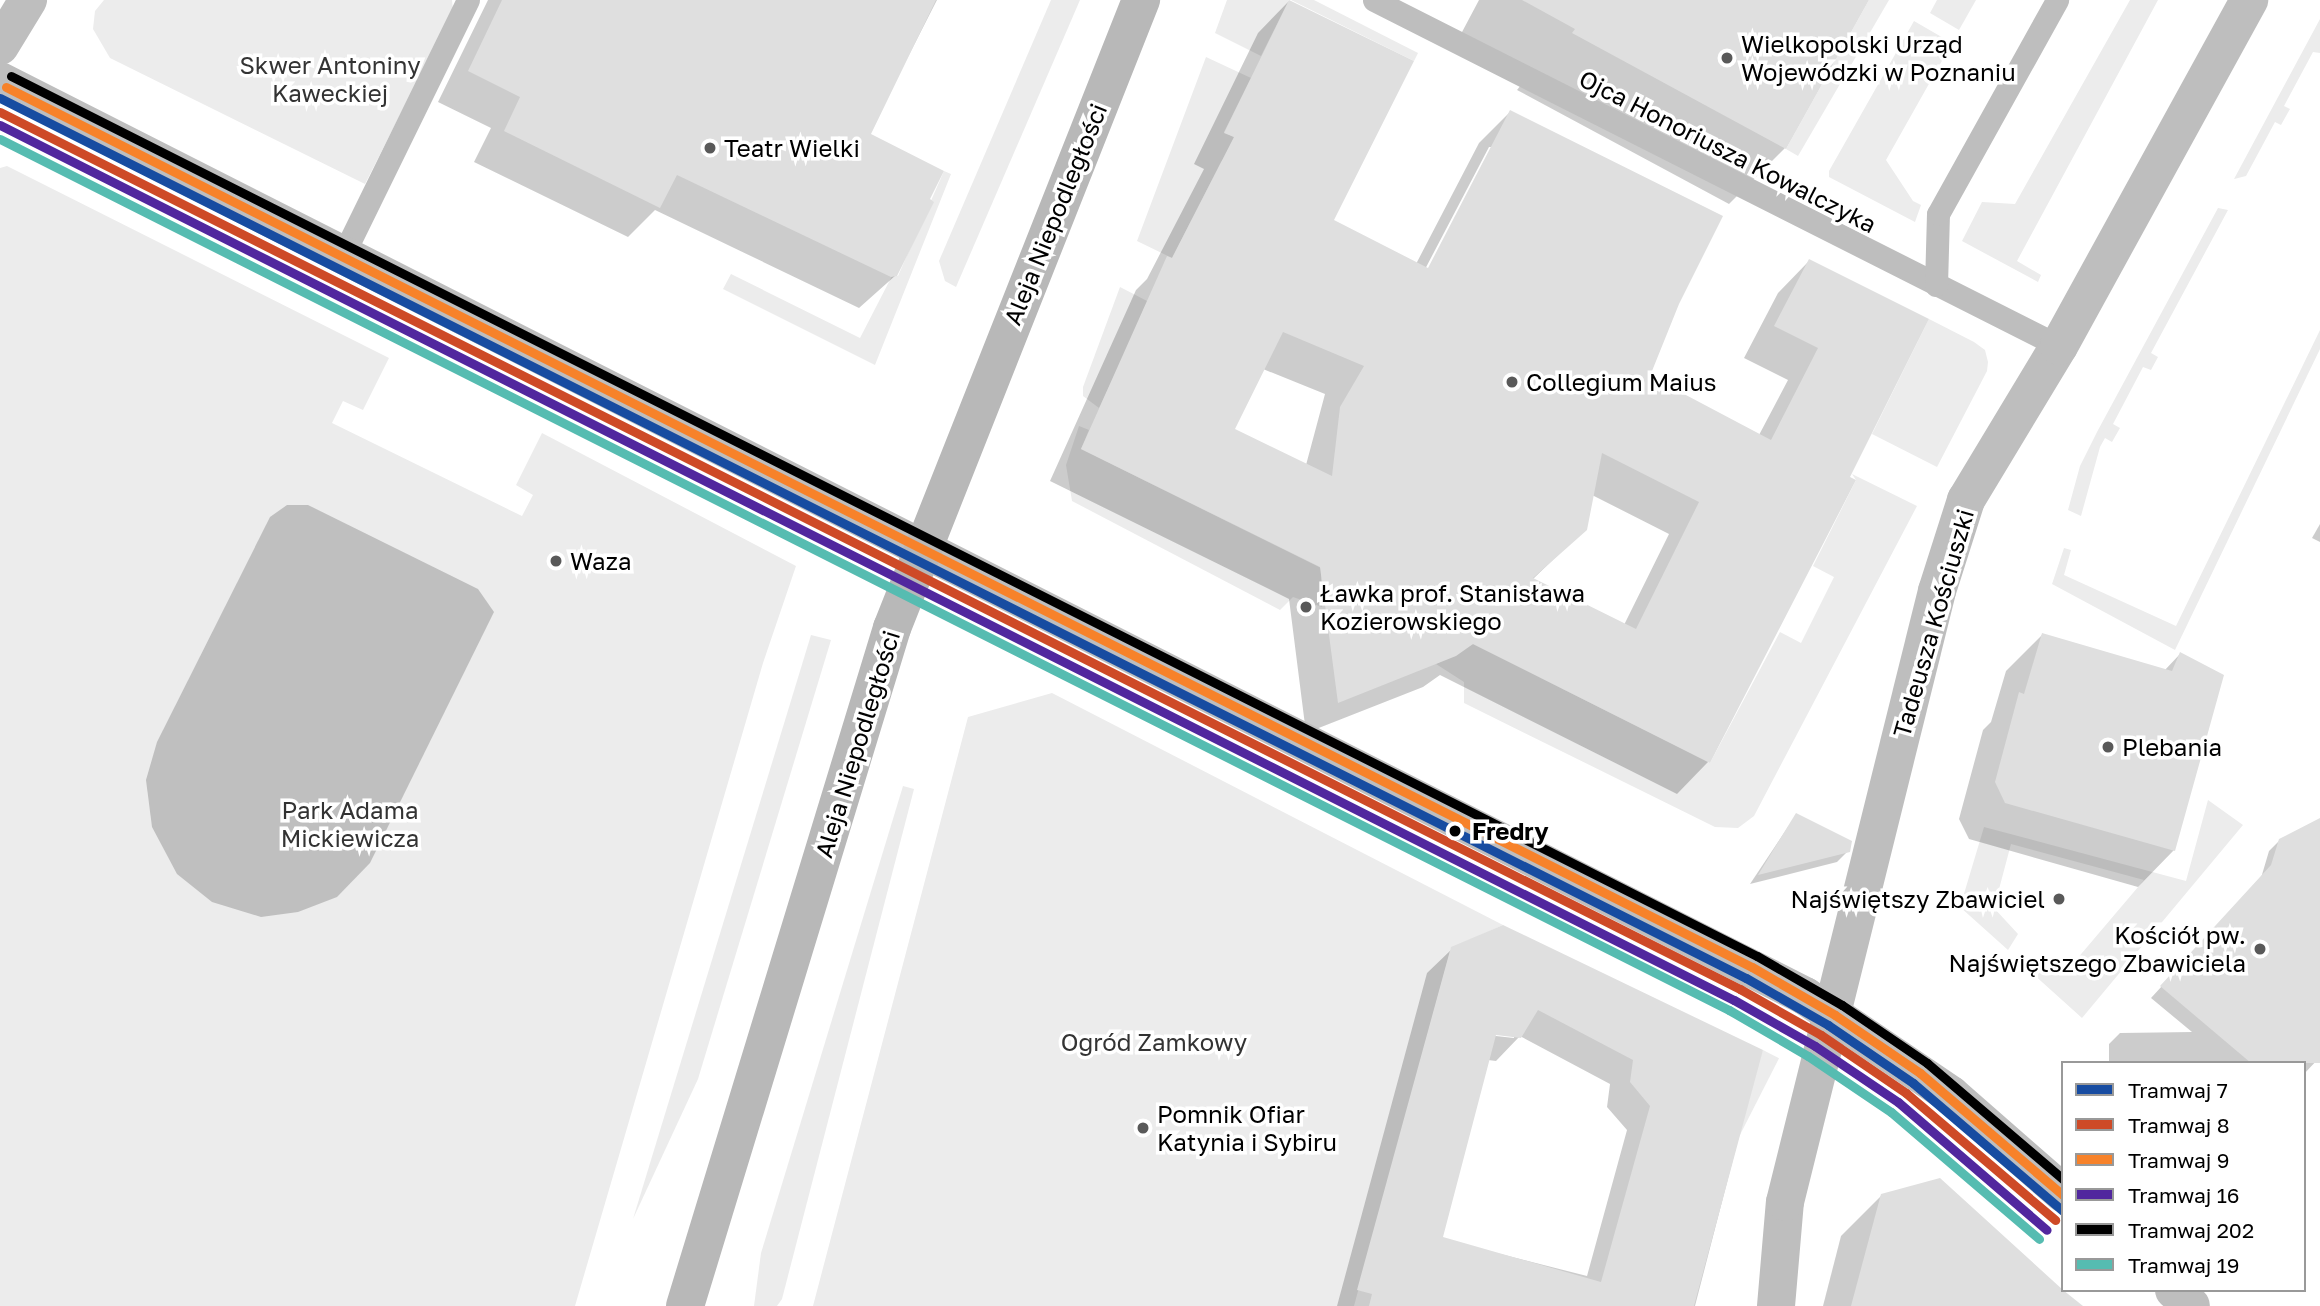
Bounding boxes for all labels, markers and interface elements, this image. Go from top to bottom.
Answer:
place label: Wielkopolski Urząd Wojewódzki w Poznaniu [1741,30,2016,86]
marker: Wielkopolski Urząd Wojewódzki w Poznaniu [1719,50,1735,66]
park label: Skwer Antoniny Kaweckiej [239,51,421,107]
street label: Ojca Honoriusza Kowalczyka [1575,63,1881,239]
street label: Aleja Niepodległości [997,99,1113,329]
place label: Teatr Wielki [724,134,860,162]
marker: Teatr Wielki [702,140,718,156]
place label: Collegium Maius [1526,368,1717,396]
marker: Collegium Maius [1504,374,1520,390]
street label: Tadeusza Kościuszki [1887,506,1979,740]
place label: Waza [570,547,631,575]
marker: Waza [548,553,564,569]
place label: Ławka prof. Stanisława Kozierowskiego [1320,579,1585,635]
marker: Ławka prof. Stanisława Kozierowskiego [1298,599,1314,615]
street label: Aleja Niepodległości [809,627,905,861]
place label: Plebania [2122,733,2222,761]
marker: Plebania [2100,739,2116,755]
park label: Park Adama Mickiewicza [281,796,419,852]
place label: Fredry [1472,817,1549,845]
marker: Fredry [1444,820,1466,842]
place label: Najświętszy Zbawiciel [1791,885,2045,913]
marker: Najświętszy Zbawiciel [2051,891,2067,907]
place label: Kościół pw. Najświętszego Zbawiciela [1949,921,2246,977]
marker: Kościół pw. Najświętszego Zbawiciela [2252,941,2268,957]
park label: Ogród Zamkowy [1061,1028,1247,1056]
legend [2061,1061,2306,1292]
text: Tramwaj 7 [2128,1077,2228,1103]
place label: Pomnik Ofiar Katynia i Sybiru [1157,1100,1337,1156]
text: Tramwaj 8 [2128,1112,2230,1138]
marker: Pomnik Ofiar Katynia i Sybiru [1135,1120,1151,1136]
text: Tramwaj 9 [2128,1147,2229,1173]
text: Tramwaj 16 [2128,1182,2240,1208]
text: Tramwaj 202 [2128,1217,2254,1243]
text: Tramwaj 19 [2128,1252,2240,1278]

